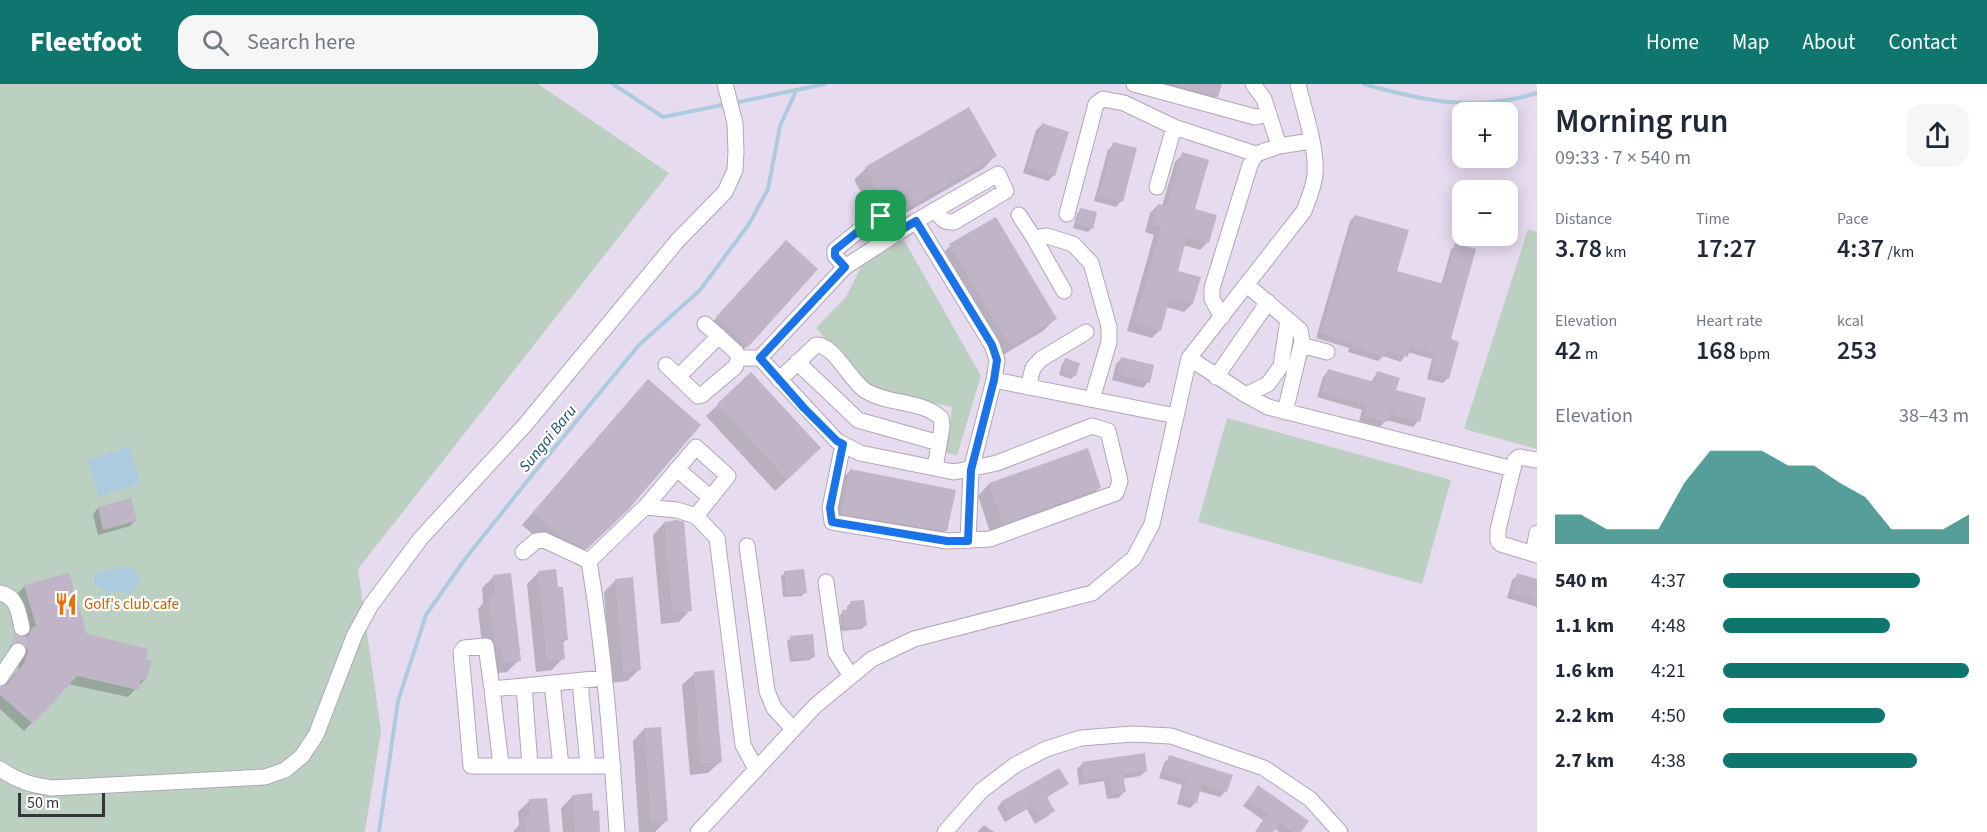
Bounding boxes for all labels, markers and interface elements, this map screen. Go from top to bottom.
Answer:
search box [178,15,598,69]
text: Fleetfoot [30,22,142,62]
icon: search [199,26,232,59]
text: Search here [247,26,355,58]
text: Home [1646,27,1699,57]
text: Map [1732,27,1770,57]
text: About [1803,27,1855,57]
text: Contact [1888,27,1957,57]
text: Morning run [1555,98,1729,145]
map controls [1452,102,1518,246]
button: + [1452,102,1518,168]
button: share [1906,104,1969,167]
text: 09:33 · 7 × 540 m [1555,144,1691,172]
button: − [1452,180,1518,246]
pin [855,190,906,241]
icon: arrive [864,199,897,232]
text: Distance [1555,208,1612,230]
text: Time [1696,208,1730,230]
text: Pace [1837,208,1868,230]
text: 3.78 [1555,230,1602,267]
text: 17:27 [1696,230,1757,267]
text: 4:37 [1837,230,1884,267]
text: km [1602,241,1627,263]
text: /km [1884,241,1914,263]
text: Elevation [1555,310,1617,332]
text: Heart rate [1696,310,1763,332]
text: kcal [1837,310,1864,332]
text: 42 [1555,332,1582,369]
text: 168 [1696,332,1736,369]
text: 253 [1837,332,1877,369]
text: m [1582,343,1598,365]
text: bpm [1736,343,1770,365]
water label: Sungai Baru [514,400,582,477]
text: Elevation [1555,402,1633,430]
text: 38–43 m [1899,402,1969,430]
text: 540 m [1555,567,1608,595]
text: 4:37 [1651,567,1686,595]
restaurant icon: Golf's club cafe [53,591,79,617]
place label: Golf's club cafe [84,594,179,615]
text: 1.1 km [1555,612,1614,640]
text: 4:48 [1651,612,1686,640]
text: 1.6 km [1555,657,1614,685]
text: 4:21 [1651,657,1686,685]
text: 2.2 km [1555,702,1614,730]
text: 4:50 [1651,702,1686,730]
text: 2.7 km [1555,747,1614,775]
text: 4:38 [1651,747,1686,775]
scale bar [18,790,105,818]
text: 50 m [27,792,59,814]

